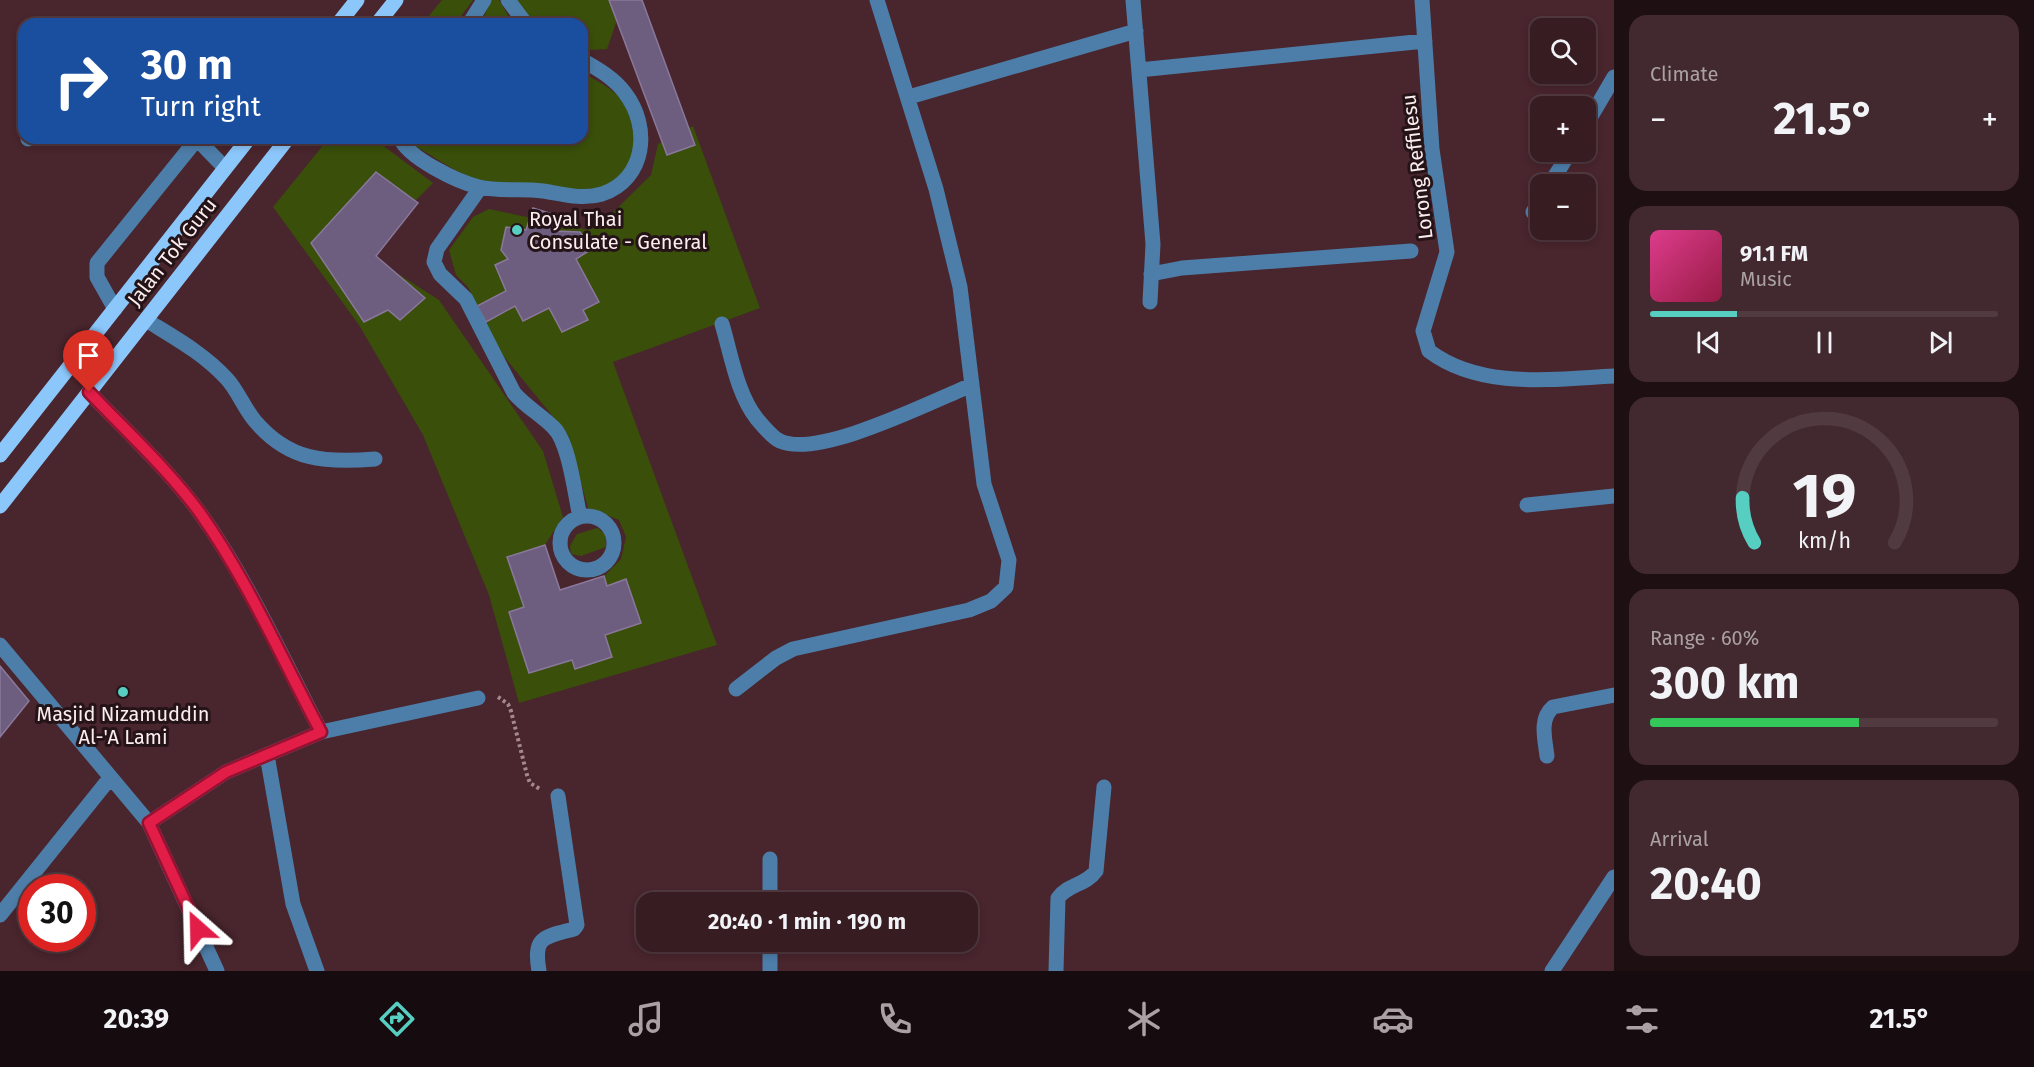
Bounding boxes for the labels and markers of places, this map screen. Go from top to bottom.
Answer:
place label: Royal Thai Consulate - General [529,207,707,254]
marker: Royal Thai Consulate - General [510,223,524,237]
pin [63,330,114,392]
marker: Masjid Nizamuddin Al-'A Lami [116,685,130,699]
place label: Masjid Nizamuddin Al-'A Lami [37,702,209,749]

